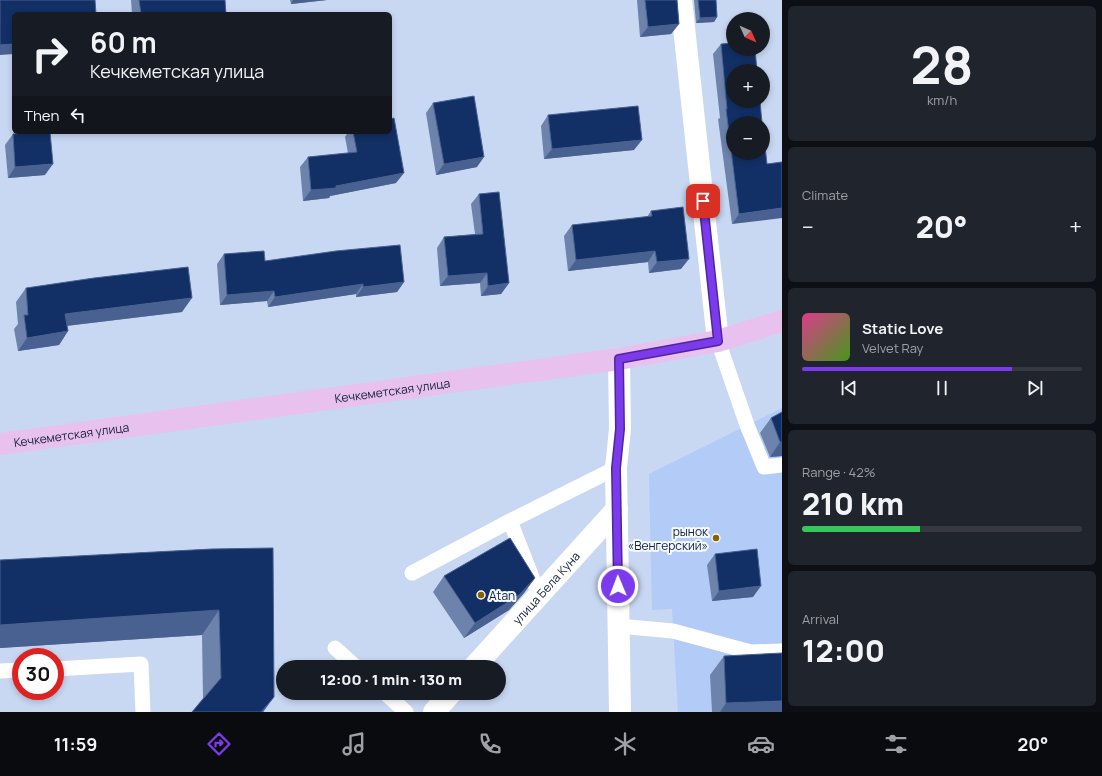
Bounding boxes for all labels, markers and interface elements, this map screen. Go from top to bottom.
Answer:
north arrow [726,12,770,56]
map controls [726,12,770,160]
text: 60 m [90,23,157,61]
icon: right [24,28,76,80]
text: 28 [911,29,973,100]
text: Кечкеметская улица [90,59,264,83]
button: + [726,64,770,108]
text: km/h [927,91,957,109]
icon: left [67,104,89,126]
text: Then [24,105,59,126]
button: − [726,116,770,160]
pin [686,184,720,218]
text: Climate [802,186,848,204]
icon: arrive [692,190,714,212]
text: 20° [916,206,968,247]
text: − [802,212,814,242]
text: + [1069,212,1082,242]
text: Static Love [862,318,943,339]
text: Velvet Ray [862,339,923,357]
street label: Кечкеметская улица [334,374,451,406]
icon: previous [838,377,860,399]
icon: pause [931,377,953,399]
icon: next [1024,377,1046,399]
street label: Кечкеметская улица [13,418,130,451]
text: Range · 42% [802,463,875,481]
text: 210 km [802,483,904,524]
place label: рынок «Венгерский» [628,523,709,554]
marker: рынок «Венгерский» [711,533,721,543]
street label: улица Бела Куна [508,547,583,628]
position arrow [597,565,639,607]
place label: Аtan [489,587,515,604]
marker: Аtan [476,590,486,600]
text: Arrival [802,610,839,628]
text: 12:00 [802,630,885,671]
speed limit sign: 30 [12,648,64,700]
text: 12:00 · 1 min · 130 m [320,669,462,690]
icon: directions [205,730,233,758]
icon: music [340,730,368,758]
icon: phone [476,730,504,758]
icon: climate [611,730,639,758]
icon: car [747,730,775,758]
icon: filters [882,730,910,758]
text: 11:59 [54,732,97,756]
text: 20° [1018,732,1048,756]

